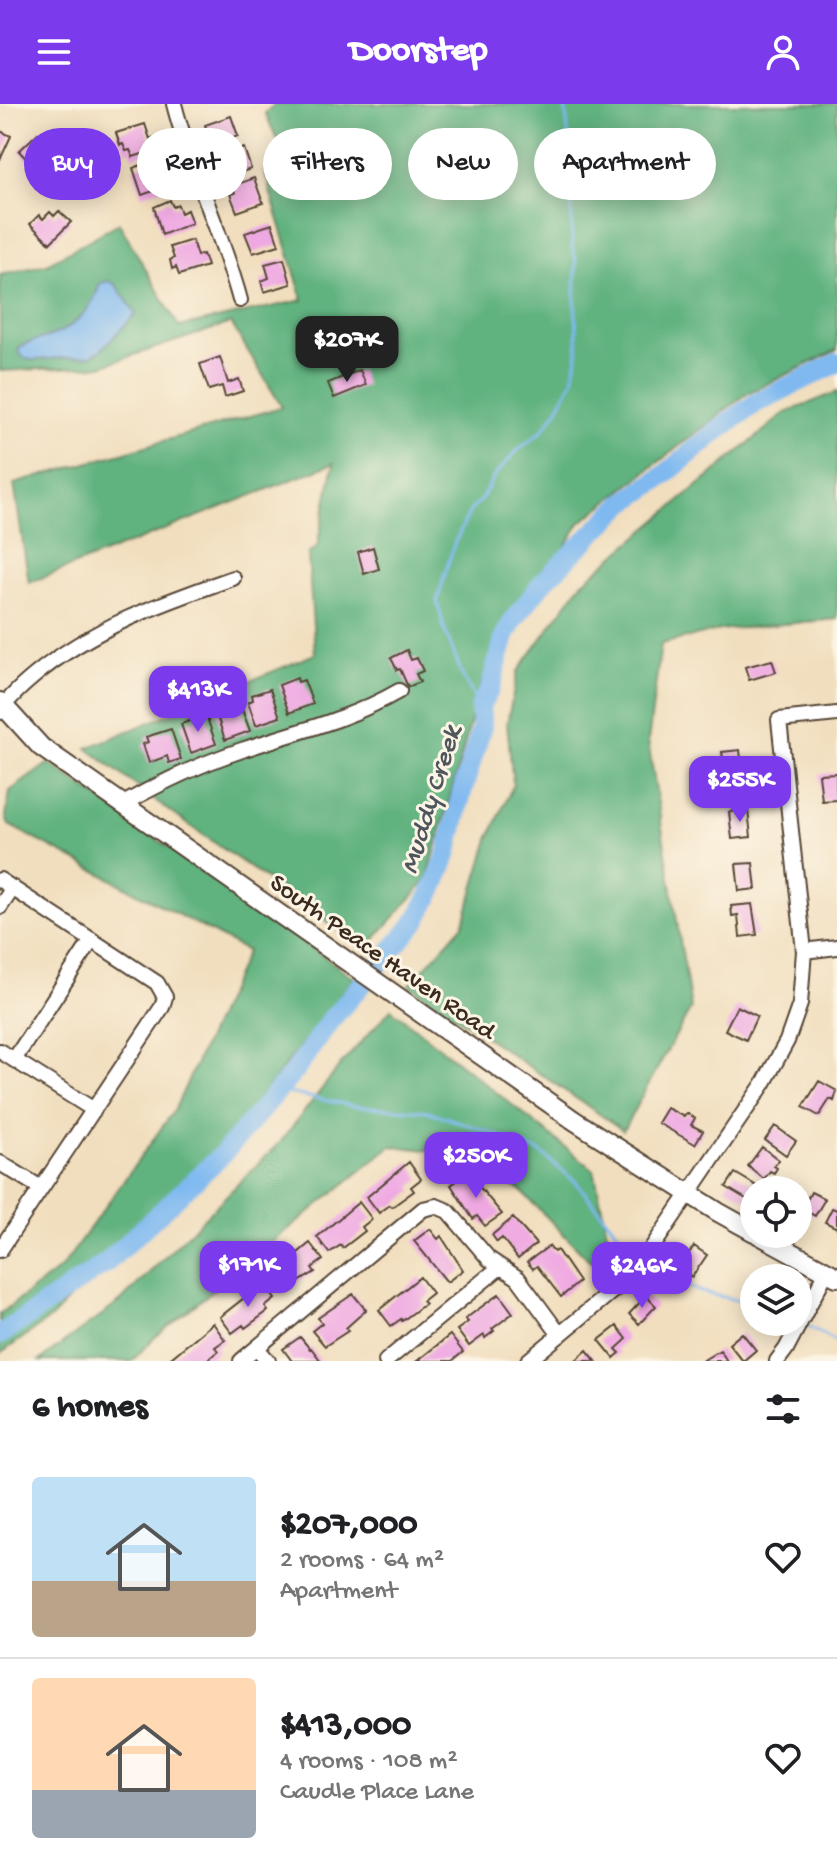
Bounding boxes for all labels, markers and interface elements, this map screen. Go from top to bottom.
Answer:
icon: menu [32,30,76,74]
icon: person [761,30,805,74]
text: Doorstep [350,31,487,74]
chip: Buy [24,128,121,200]
chip: Rent [137,128,247,200]
chip: Filters [263,128,392,200]
chip: New [408,128,518,200]
chip: Apartment [534,128,716,200]
pin: $207K [291,316,403,384]
text: $207K [313,326,381,357]
pin: $413K [142,666,254,734]
text: $413K [167,676,229,707]
water label: Muddy Creek [394,720,471,878]
pin: $255K [684,756,796,824]
text: $255K [707,766,773,797]
street label: South Peace Haven Road [263,869,502,1049]
pin: $250K [420,1132,532,1200]
text: $250K [442,1142,510,1173]
map controls [740,1176,812,1336]
button: locate [740,1176,812,1248]
pin: $171K [192,1241,304,1309]
pin: $246K [586,1242,698,1310]
text: $171K [218,1251,278,1282]
text: $246K [610,1252,674,1283]
button: layers [740,1264,812,1336]
icon: filters [761,1387,805,1431]
text: 6 homes [32,1389,147,1429]
text: $207,000 [280,1506,418,1546]
icon: home [96,1509,192,1605]
icon: heart [761,1535,805,1579]
text: 2 rooms · 64 m² [280,1546,444,1577]
text: Apartment [280,1577,397,1608]
text: $413,000 [280,1707,411,1747]
icon: home [96,1710,192,1806]
icon: heart [761,1736,805,1780]
text: 4 rooms · 108 m² [280,1747,458,1778]
text: Caudle Place Lane [280,1778,474,1809]

